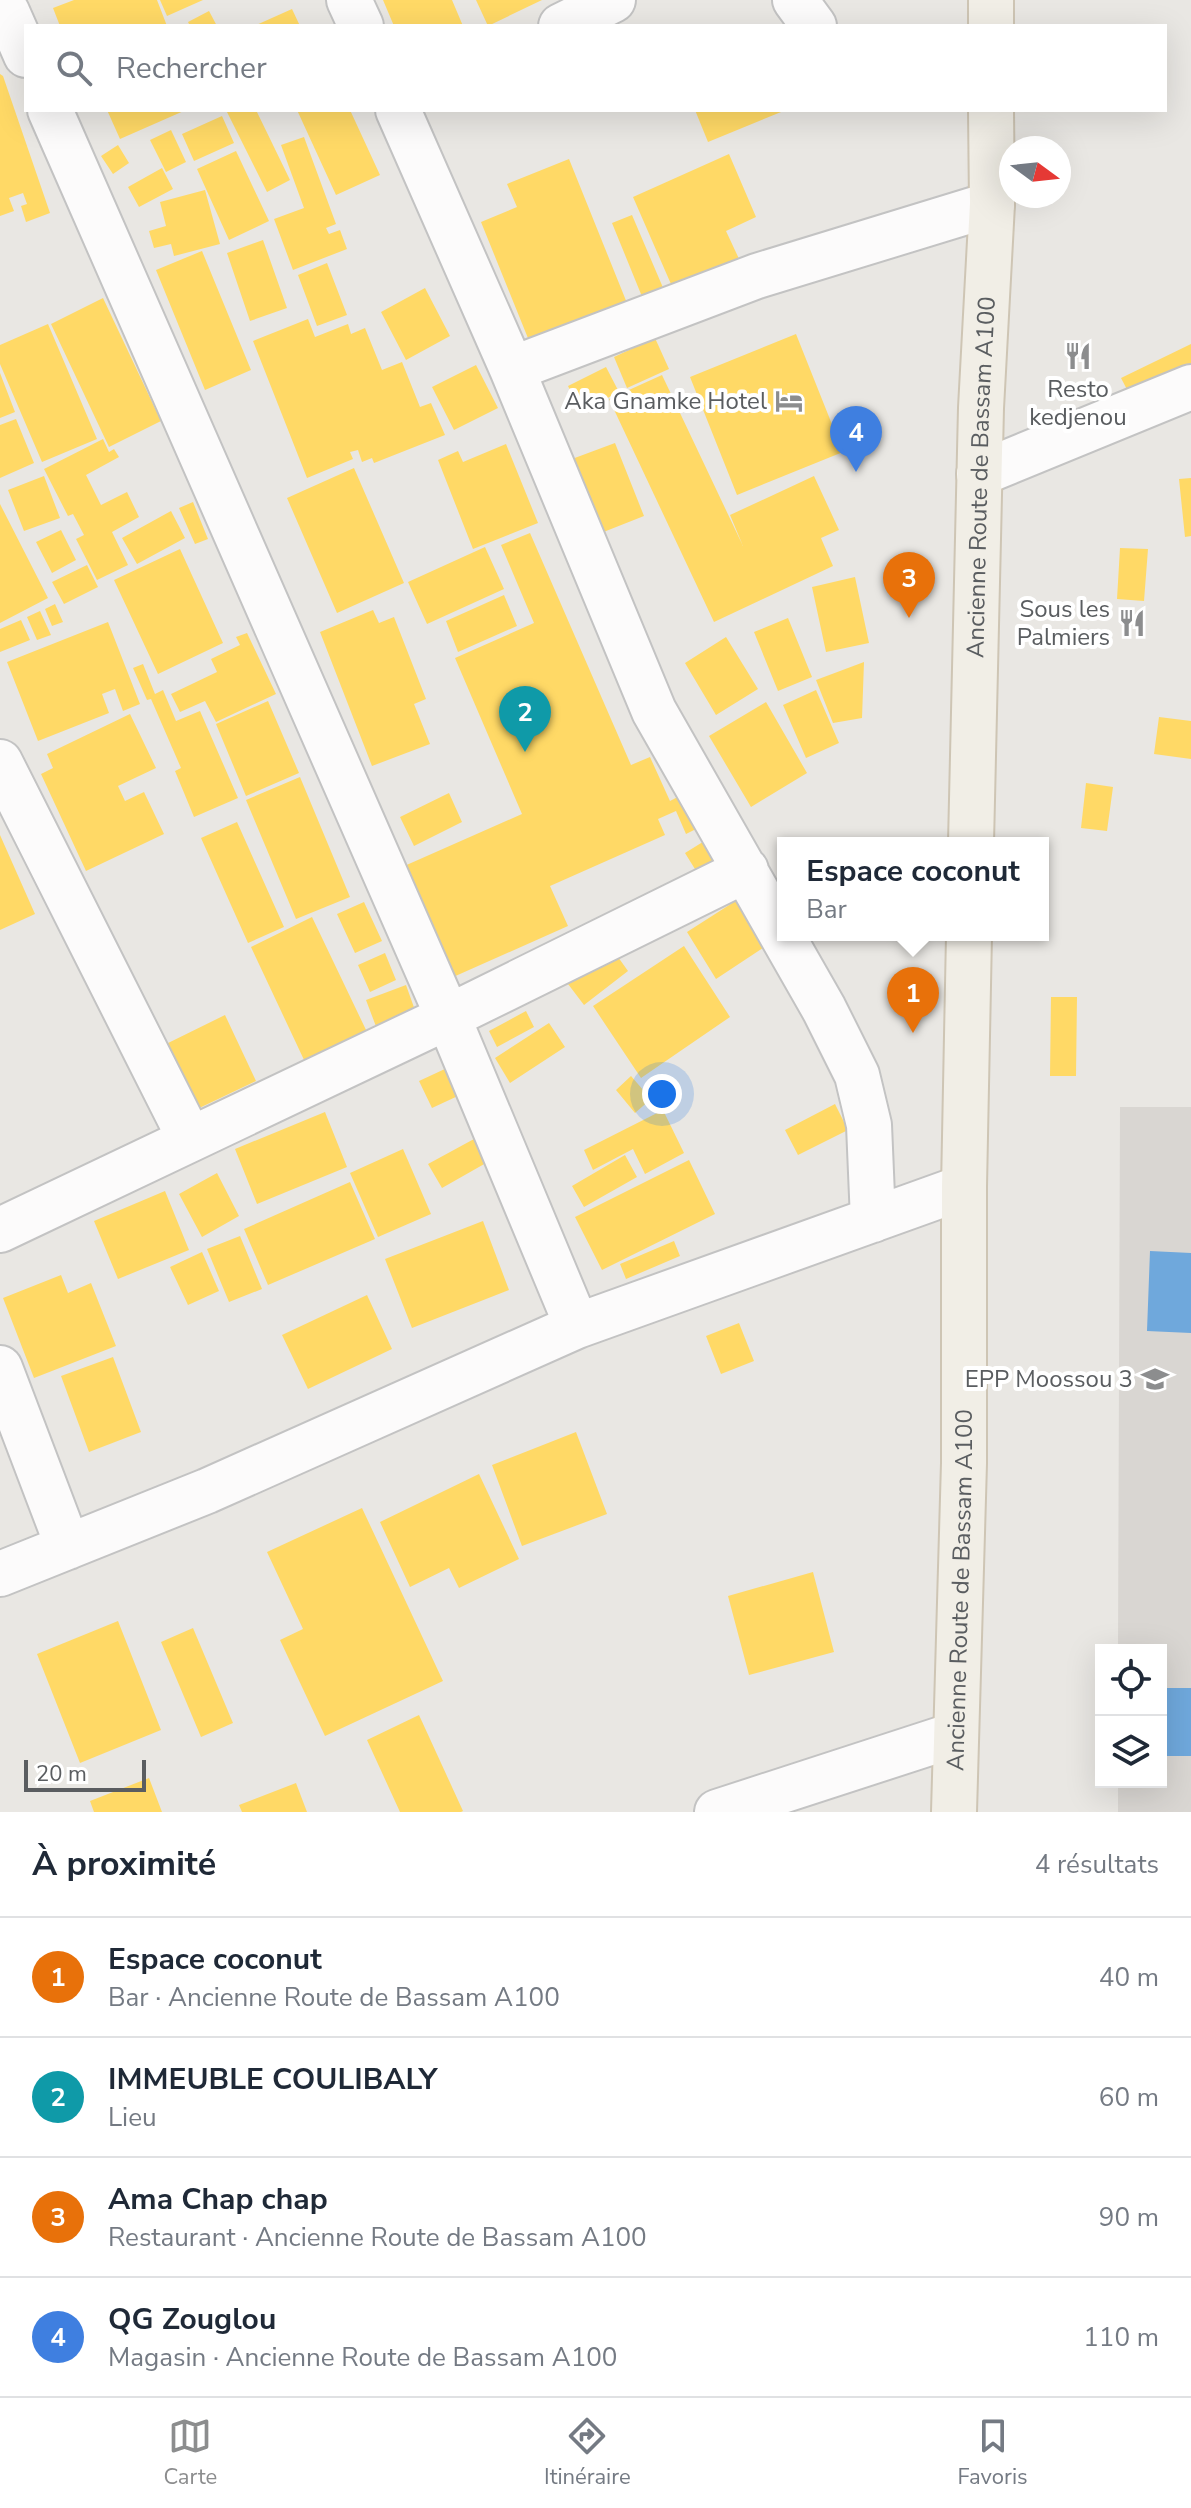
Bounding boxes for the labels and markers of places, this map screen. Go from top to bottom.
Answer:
restaurant icon: Resto kedjenou [1063,341,1093,371]
place label: Resto kedjenou [1029,373,1127,433]
place label: Aka Gnamke Hotel [564,385,767,417]
hotel icon: Aka Gnamke Hotel [774,386,804,416]
pin: 4 [830,406,882,472]
pin: 3 [883,552,935,618]
place label: Sous les Palmiers [1017,593,1110,653]
restaurant icon: Sous les Palmiers [1117,608,1147,638]
pin: 2 [499,686,551,752]
pin: 1 [887,967,939,1033]
place label: EPP Moossou 3 [965,1363,1133,1395]
school or university icon: EPP Moossou 3 [1140,1364,1170,1394]

